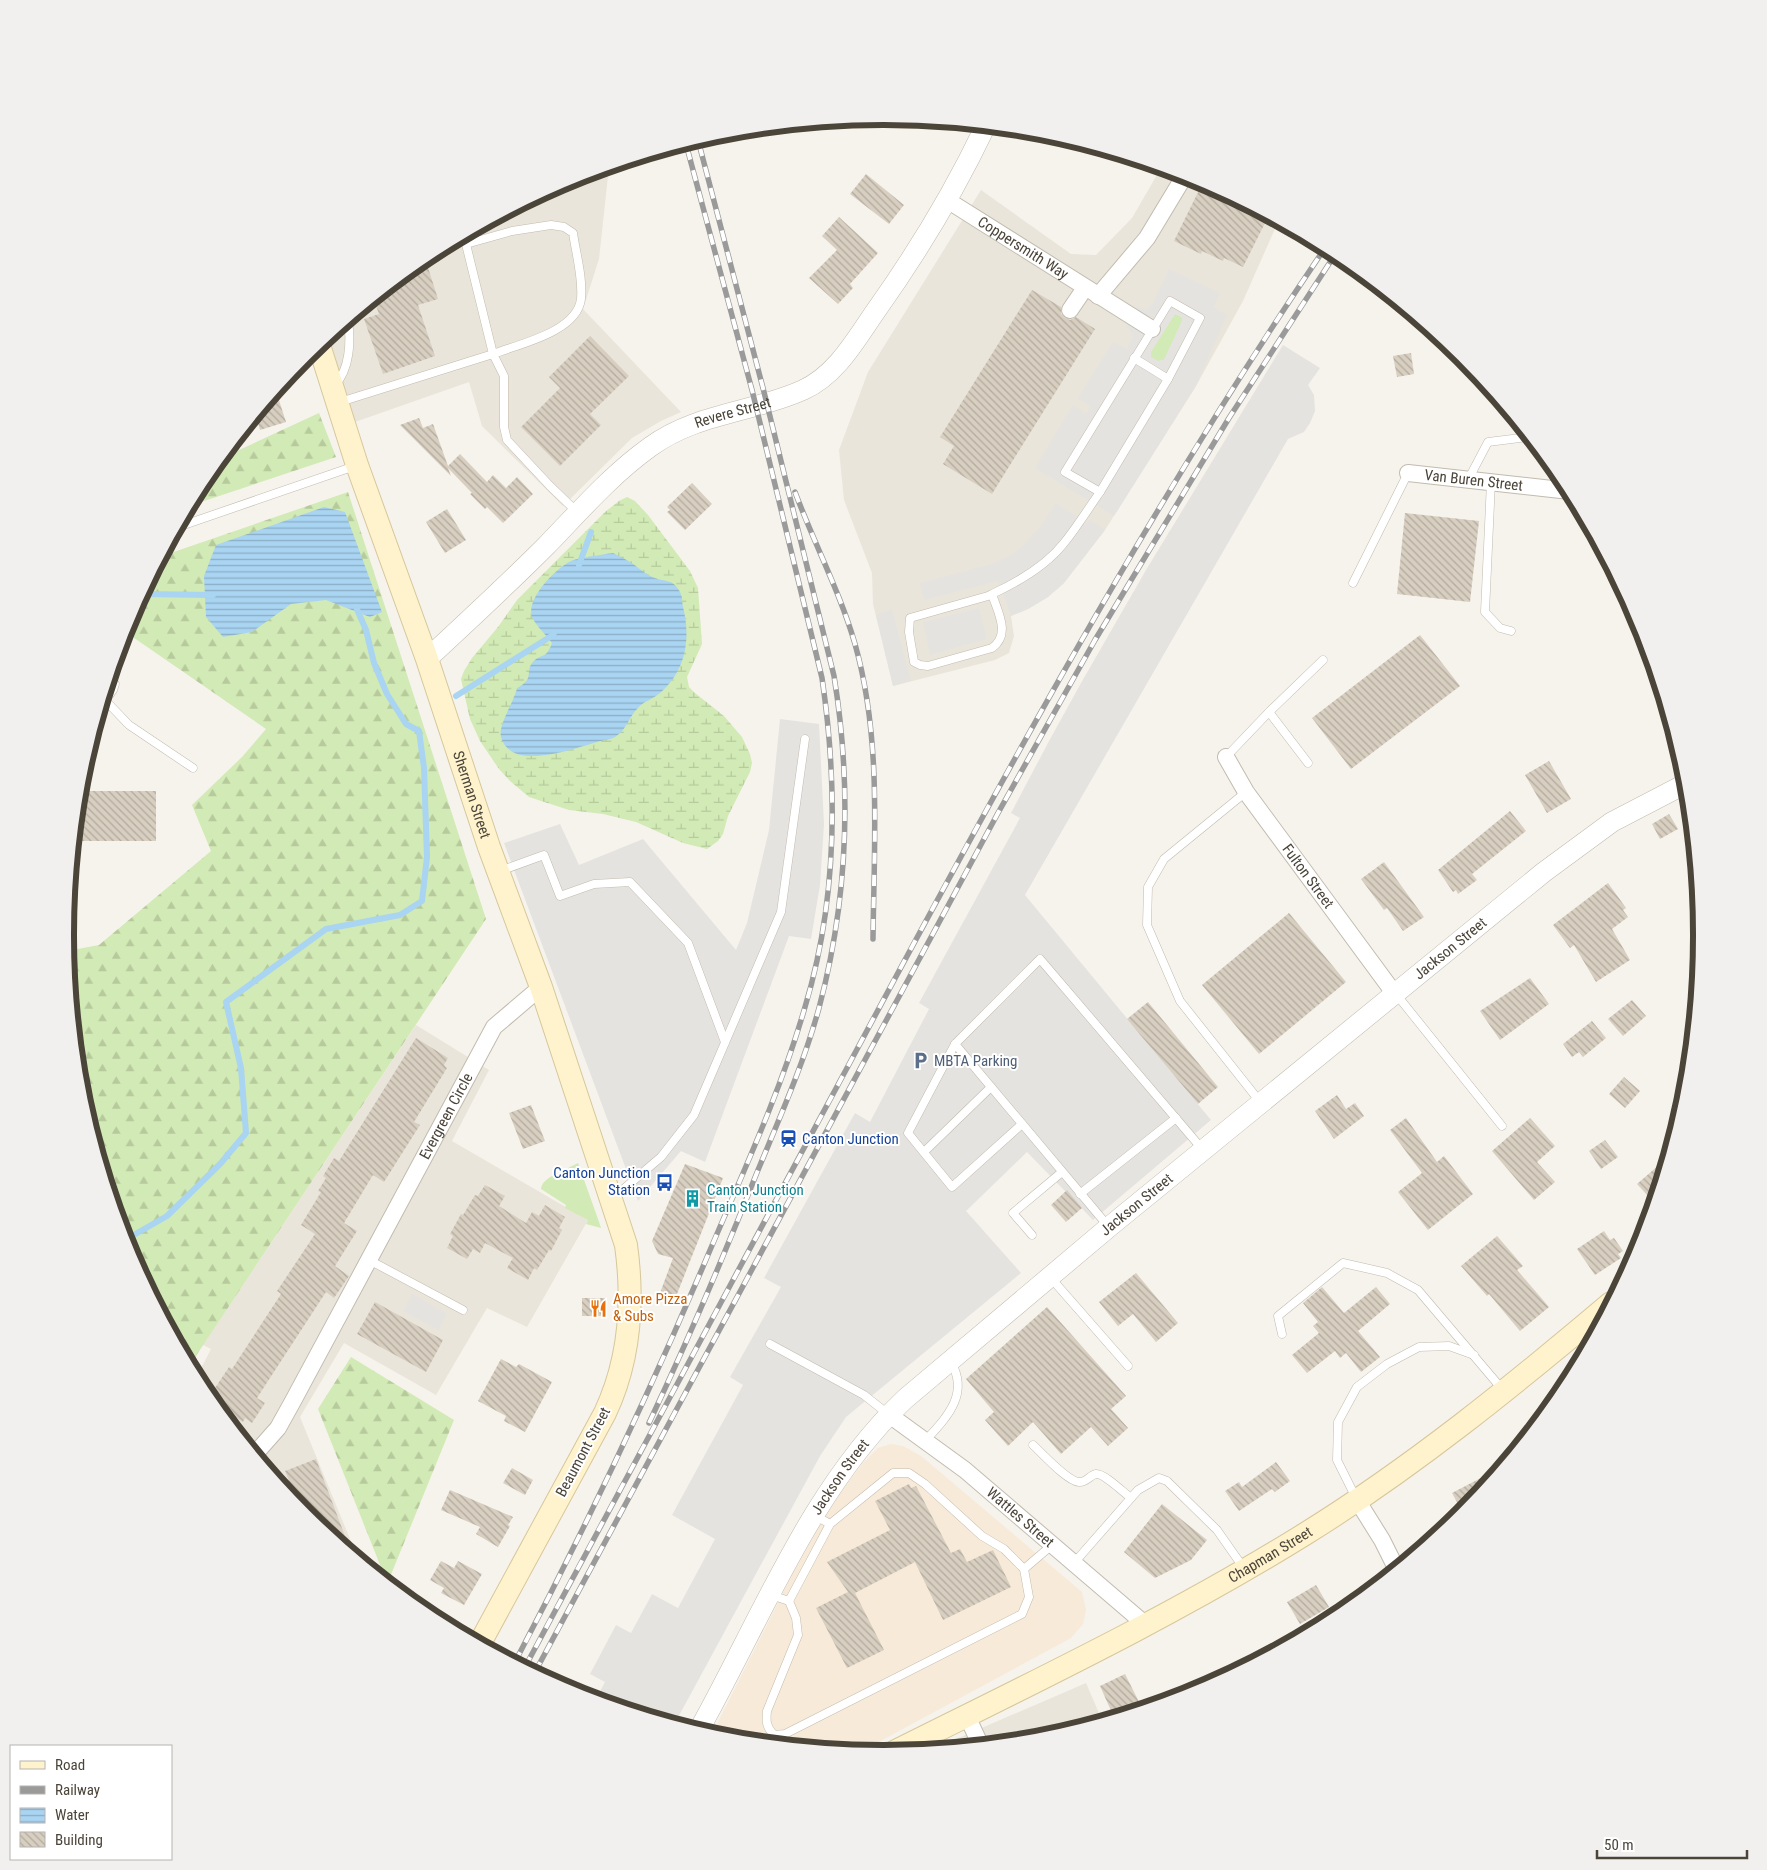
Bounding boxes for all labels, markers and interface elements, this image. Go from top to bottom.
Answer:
street label: Coppersmith Way [974,213,1072,283]
street label: Revere Street [692,393,773,432]
street label: Van Buren Street [1423,466,1524,495]
street label: Sherman Street [449,749,495,841]
street label: Fulton Street [1278,841,1338,912]
street label: Jackson Street [1410,914,1490,983]
parking icon: MBTA Parking [910,1051,930,1071]
place label: MBTA Parking [934,1052,1018,1070]
street label: Evergreen Circle [416,1070,477,1162]
station icon: Canton Junction [778,1129,798,1149]
place label: Canton Junction [802,1130,899,1148]
place label: Canton Junction Station [553,1164,650,1199]
street label: Jackson Street [1096,1170,1176,1240]
bus stop icon: Canton Junction Station [654,1172,674,1192]
place label: Canton Junction Train Station [707,1181,804,1216]
building icon: Canton Junction Train Station [683,1189,703,1209]
place label: Amore Pizza & Subs [613,1290,688,1325]
restaurant icon: Amore Pizza & Subs [589,1298,609,1318]
street label: Beaumont Street [552,1404,614,1500]
street label: Jackson Street [807,1435,873,1518]
street label: Wattles Street [983,1483,1058,1551]
street label: Chapman Street [1225,1523,1316,1587]
legend [10,1745,172,1860]
text: Road [55,1756,85,1774]
text: Railway [55,1781,100,1799]
text: Water [55,1806,90,1824]
scale bar [1597,1828,1747,1860]
text: Building [55,1831,103,1849]
text: 50 m [1604,1836,1634,1854]

